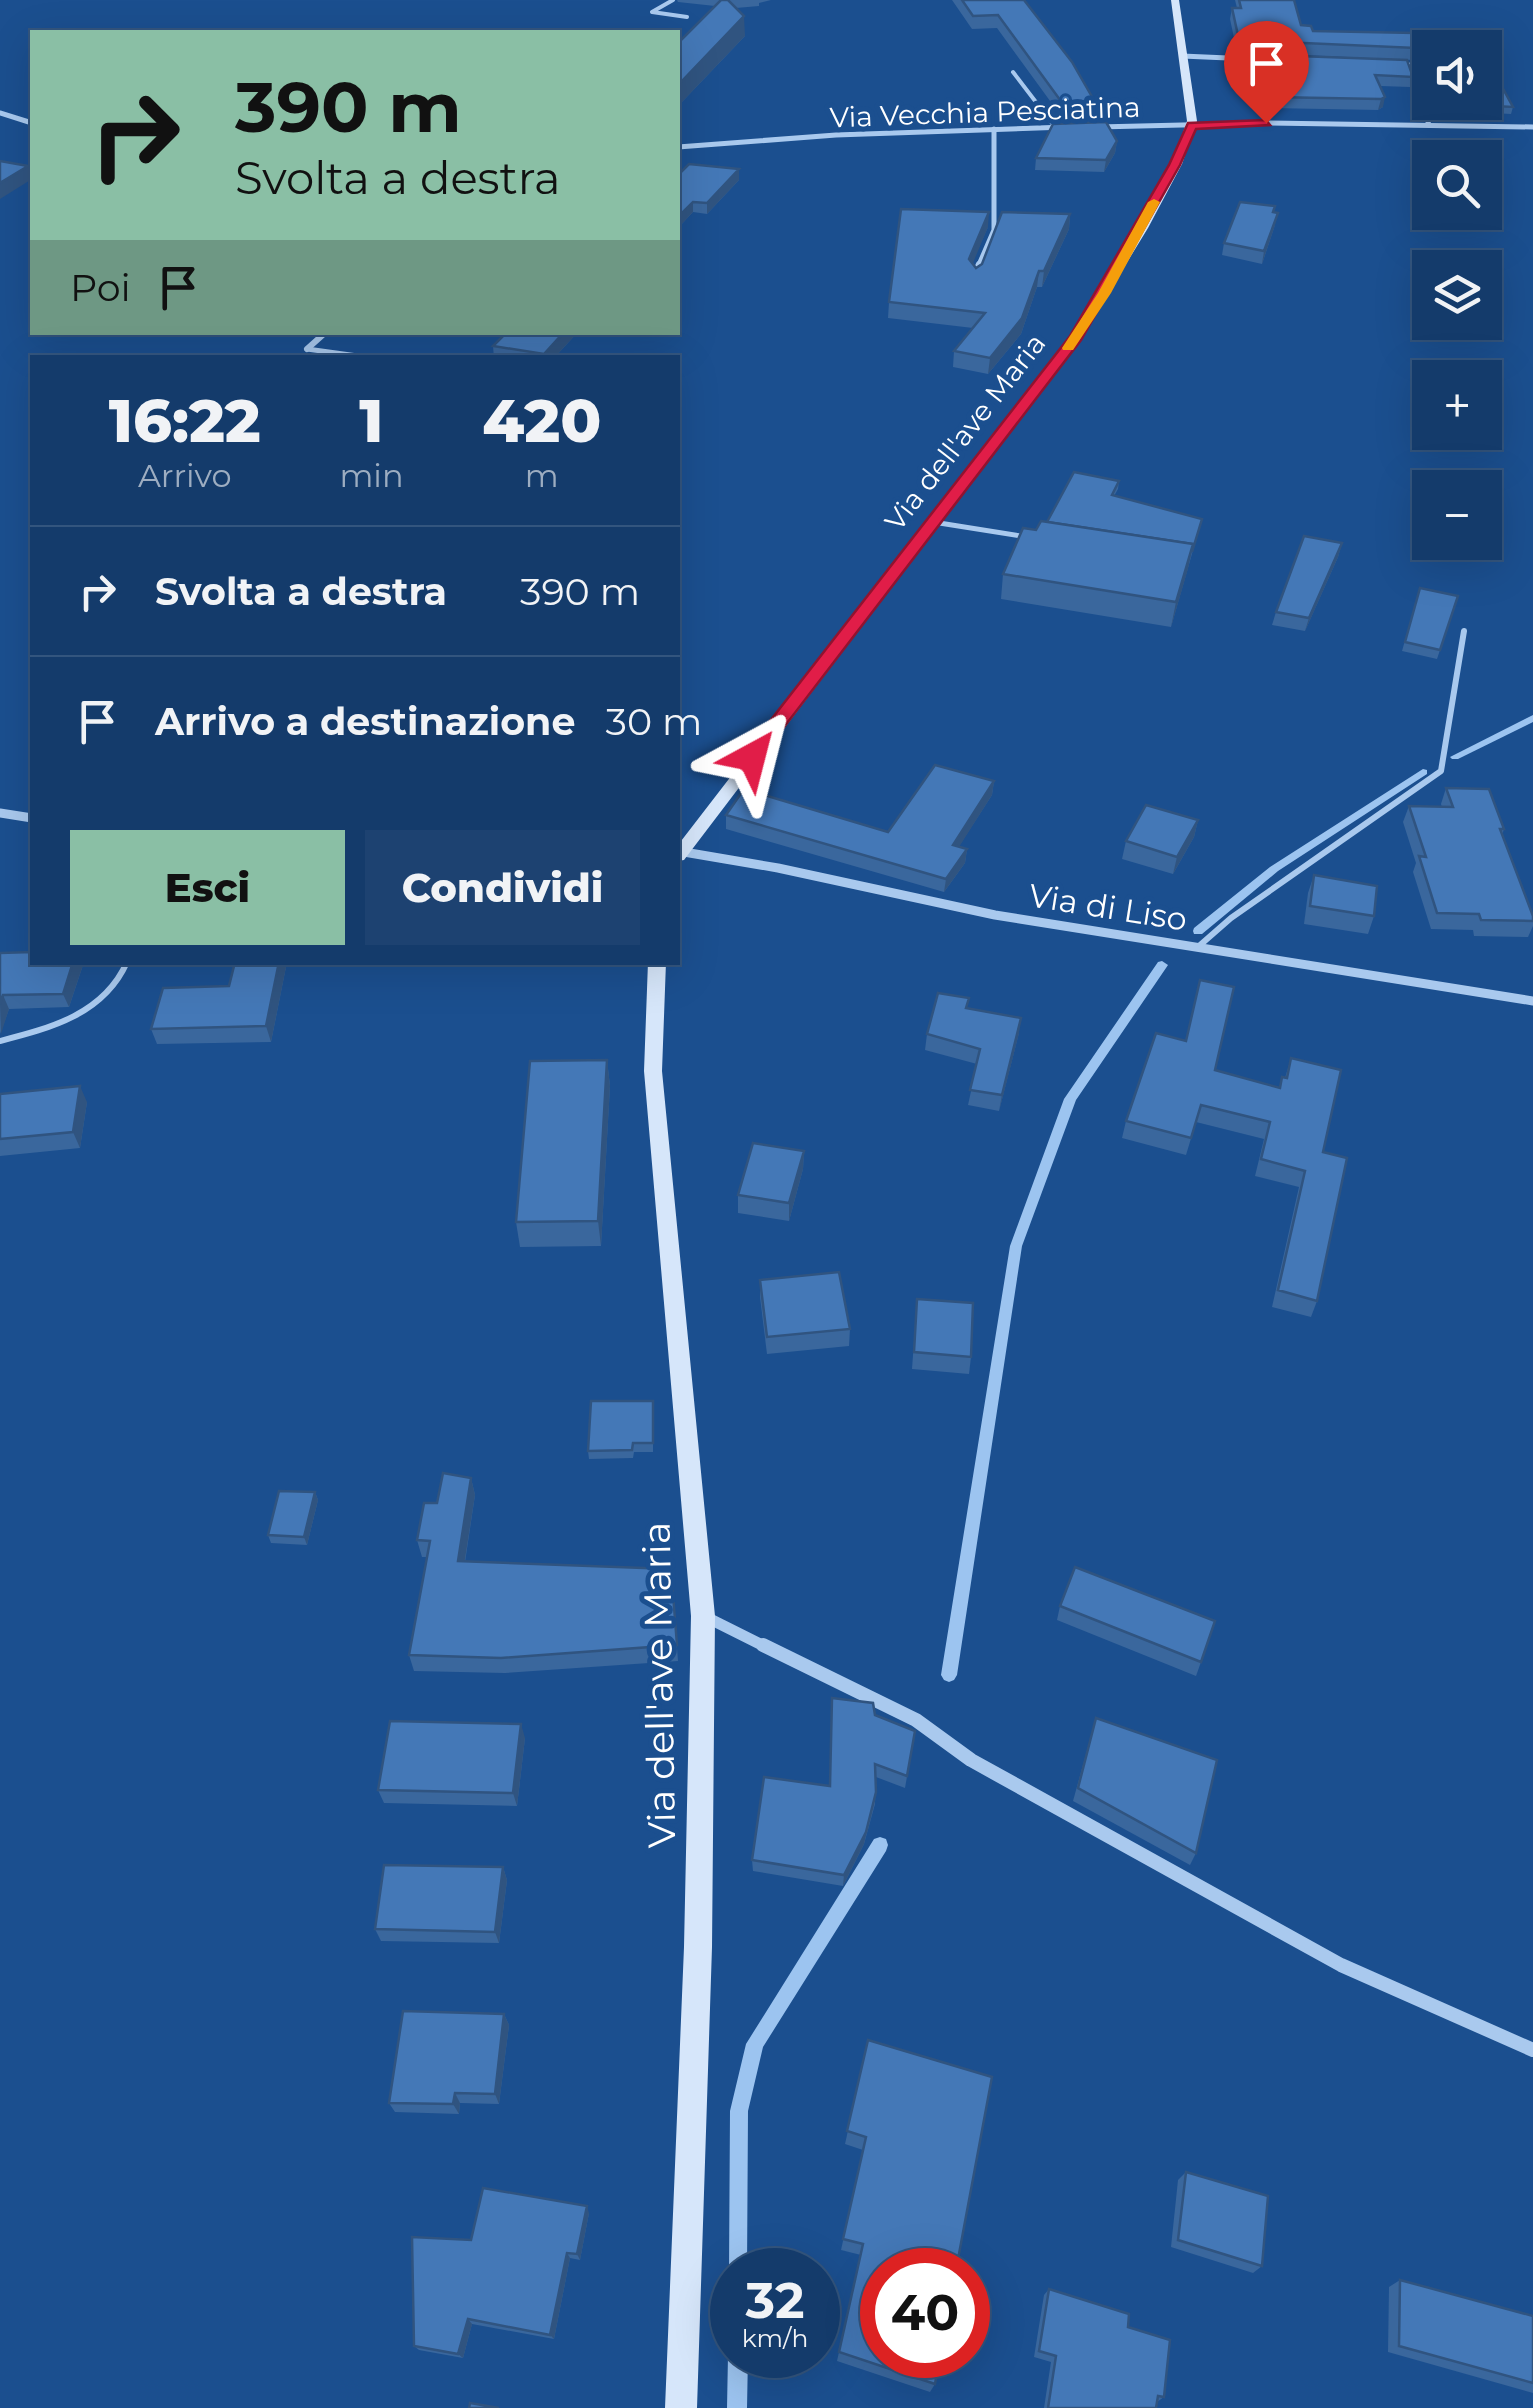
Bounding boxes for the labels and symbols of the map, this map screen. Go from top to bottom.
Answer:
pin [1224,21,1309,124]
street label: Via Vecchia Pesciatina [829,90,1141,134]
street label: Via dell'ave Maria [878,327,1052,537]
position arrow [700,705,804,809]
street label: Via di Liso [1026,875,1190,939]
street label: Via dell'ave Maria [633,1521,685,1849]
speed limit sign: 40 [860,2248,990,2378]

